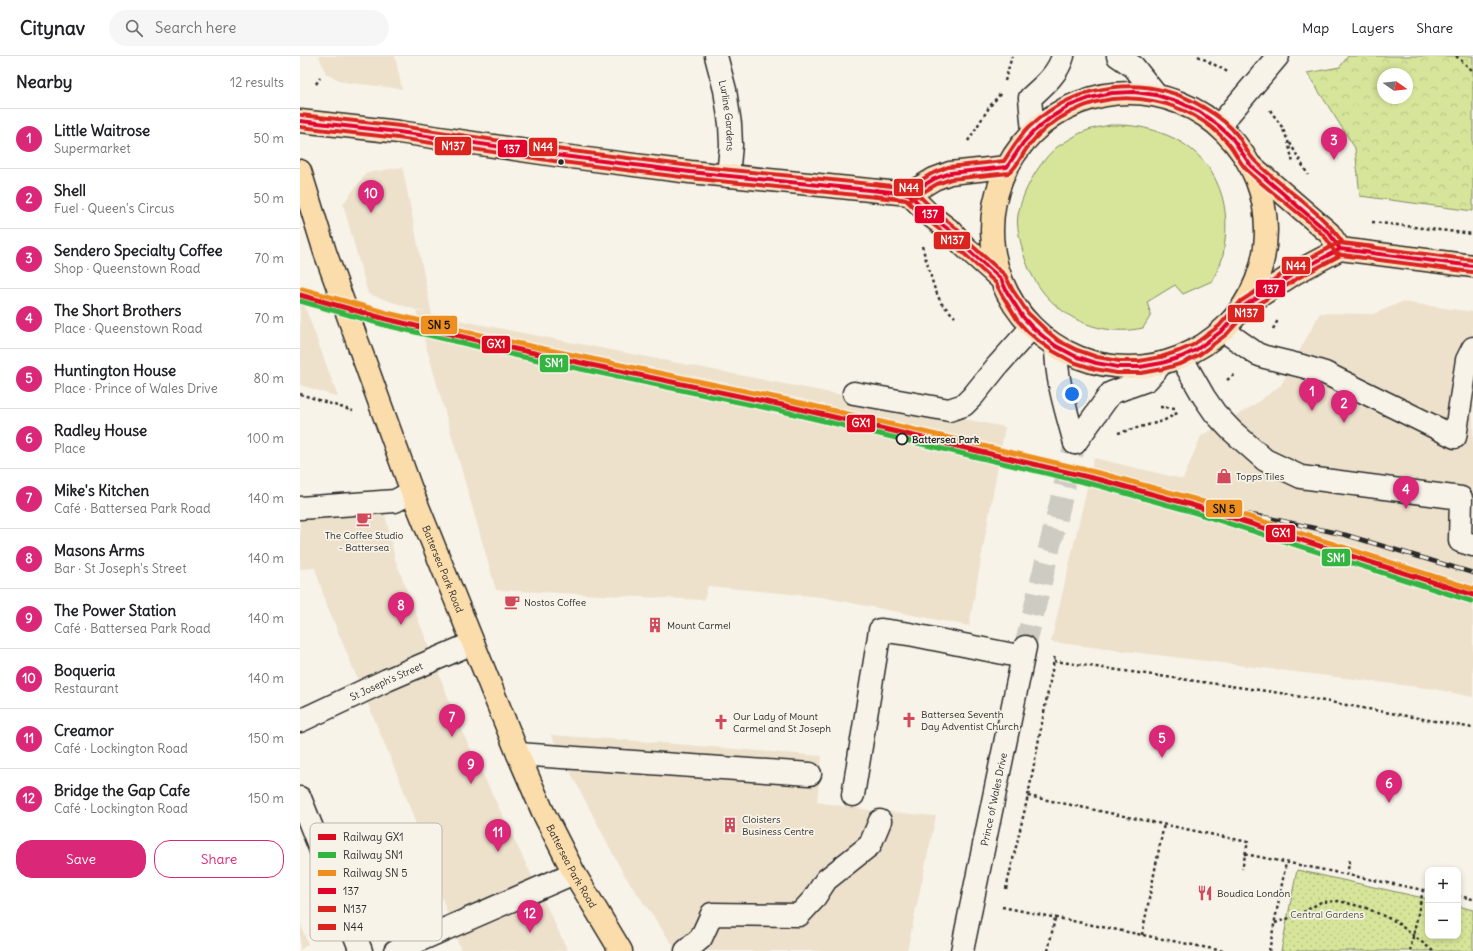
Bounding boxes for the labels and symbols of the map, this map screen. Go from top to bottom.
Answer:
north arrow [1377,68,1413,104]
street label: Lurline Gardens [716,79,737,152]
pin: 3 [1321,127,1347,160]
line badge: N137 [434,136,472,156]
line badge: N44 [528,137,558,157]
text: N137 [441,139,465,153]
line badge: 137 [497,139,528,158]
text: N44 [533,140,554,154]
text: 137 [504,142,521,156]
unlabelled marker [556,157,566,167]
line badge: N44 [893,178,924,197]
pin: 10 [358,180,384,213]
text: N44 [899,181,920,195]
line badge: 137 [914,205,945,224]
text: 137 [922,207,939,221]
line badge: N137 [933,231,971,250]
text: N137 [940,233,964,247]
line badge: N44 [1281,256,1311,275]
text: N44 [1286,259,1307,273]
line badge: 137 [1255,279,1286,298]
text: 137 [1263,282,1280,296]
line badge: N137 [1227,304,1265,323]
text: N137 [1234,306,1258,320]
line badge: SN 5 [420,315,458,335]
text: SN 5 [428,318,450,332]
line badge: GX1 [481,335,511,354]
text: GX1 [487,337,505,351]
line badge: SN1 [539,354,569,373]
text: SN1 [545,356,563,370]
pin: 1 [1299,378,1325,411]
your location [1062,384,1082,404]
pin: 2 [1331,390,1357,423]
line badge: GX1 [846,414,876,433]
text: GX1 [852,416,870,430]
marker: Battersea Park [895,432,909,446]
place label: Battersea Park [912,433,979,446]
shop icon: Topps Tiles [1215,467,1233,485]
place label: Topps Tiles [1236,470,1285,483]
pin: 4 [1393,476,1419,509]
line badge: SN 5 [1205,499,1243,518]
text: SN 5 [1213,502,1235,516]
cafe icon: The Coffee Studio - Battersea [355,510,373,528]
street label: Battersea Park Road [419,524,466,615]
line badge: GX1 [1265,524,1296,543]
text: GX1 [1272,526,1290,540]
place label: The Coffee Studio - Battersea [325,529,404,554]
line badge: SN1 [1321,548,1351,567]
text: SN1 [1327,551,1345,565]
pin: 8 [388,592,414,625]
cafe icon: Nostos Coffee [503,593,521,611]
place label: Nostos Coffee [524,596,586,609]
building icon: Mount Carmel [646,616,664,634]
place label: Mount Carmel [667,619,731,632]
street label: St Joseph's Street [348,659,425,704]
pin: 7 [439,704,465,737]
place label: Battersea Seventh Day Adventist Church [921,708,1019,733]
place label: Our Lady of Mount Carmel and St Joseph [733,710,831,735]
church icon: Battersea Seventh Day Adventist Church [900,711,918,729]
church icon: Our Lady of Mount Carmel and St Joseph [712,713,730,731]
pin: 5 [1149,725,1175,758]
pin: 9 [458,751,484,784]
street label: Prince of Wales Drive [978,752,1010,847]
pin: 6 [1376,770,1402,803]
place label: Cloisters Business Centre [742,813,814,838]
building icon: Cloisters Business Centre [721,816,739,834]
pin: 11 [485,819,511,852]
street label: Battersea Park Road [543,822,599,910]
legend [310,823,442,941]
text: Railway GX1 [343,830,404,844]
text: Railway SN1 [343,848,403,862]
text: Railway SN 5 [343,866,408,880]
text: 137 [343,884,360,898]
restaurant icon: Boudica London [1196,884,1214,902]
place label: Boudica London [1217,887,1290,900]
pin: 12 [517,900,543,933]
text: N137 [343,902,367,916]
park label: Central Gardens [1290,908,1364,921]
text: N44 [343,920,363,934]

